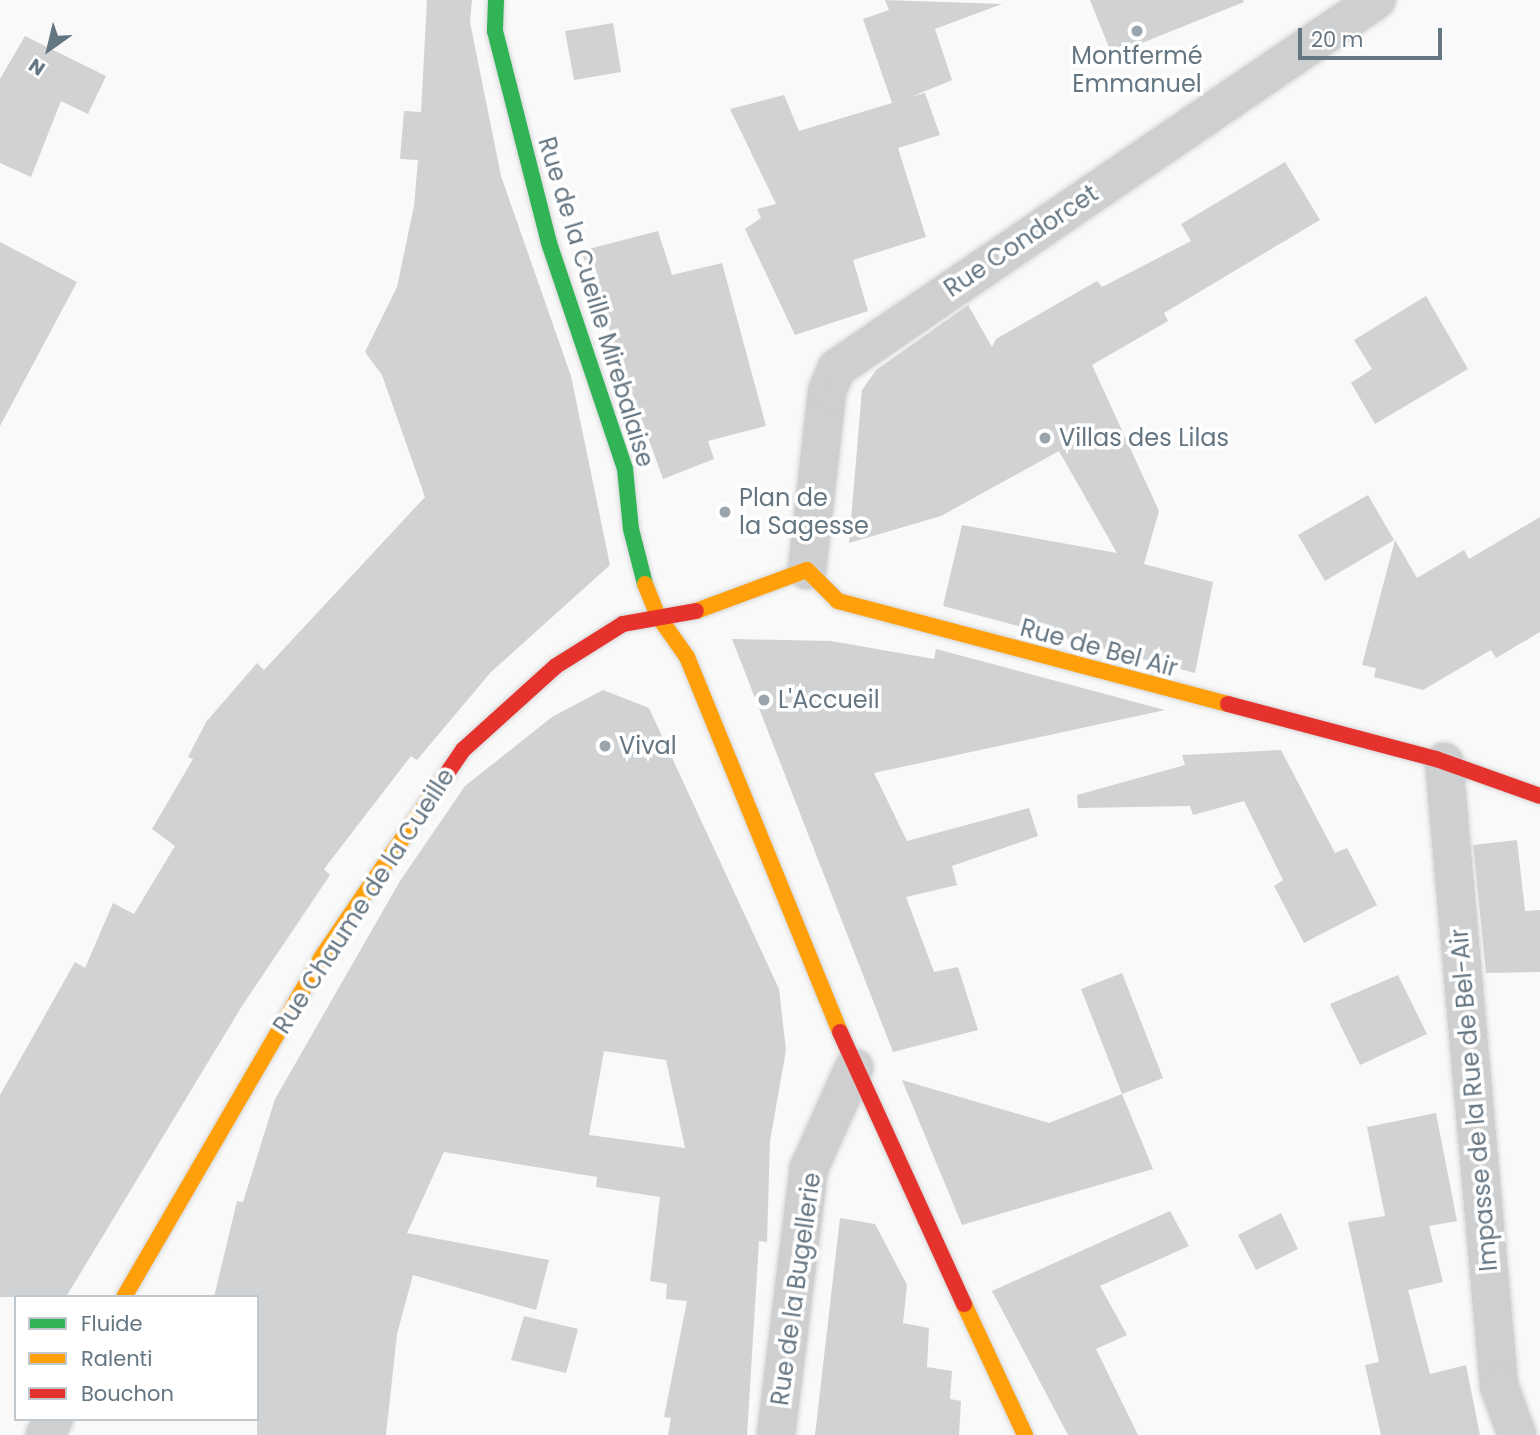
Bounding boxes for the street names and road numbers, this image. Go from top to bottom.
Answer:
street label: Rue de la Cueille Mirebalaise [532,134,660,470]
street label: Rue Condorcet [939,179,1103,303]
street label: Rue de Bel Air [1017,613,1181,683]
street label: Rue Chaume de la Cueille [267,763,461,1039]
street label: Impasse de la Rue de Bel-Air [1445,927,1503,1273]
street label: Rue de la Bugellerie [765,1171,827,1407]

